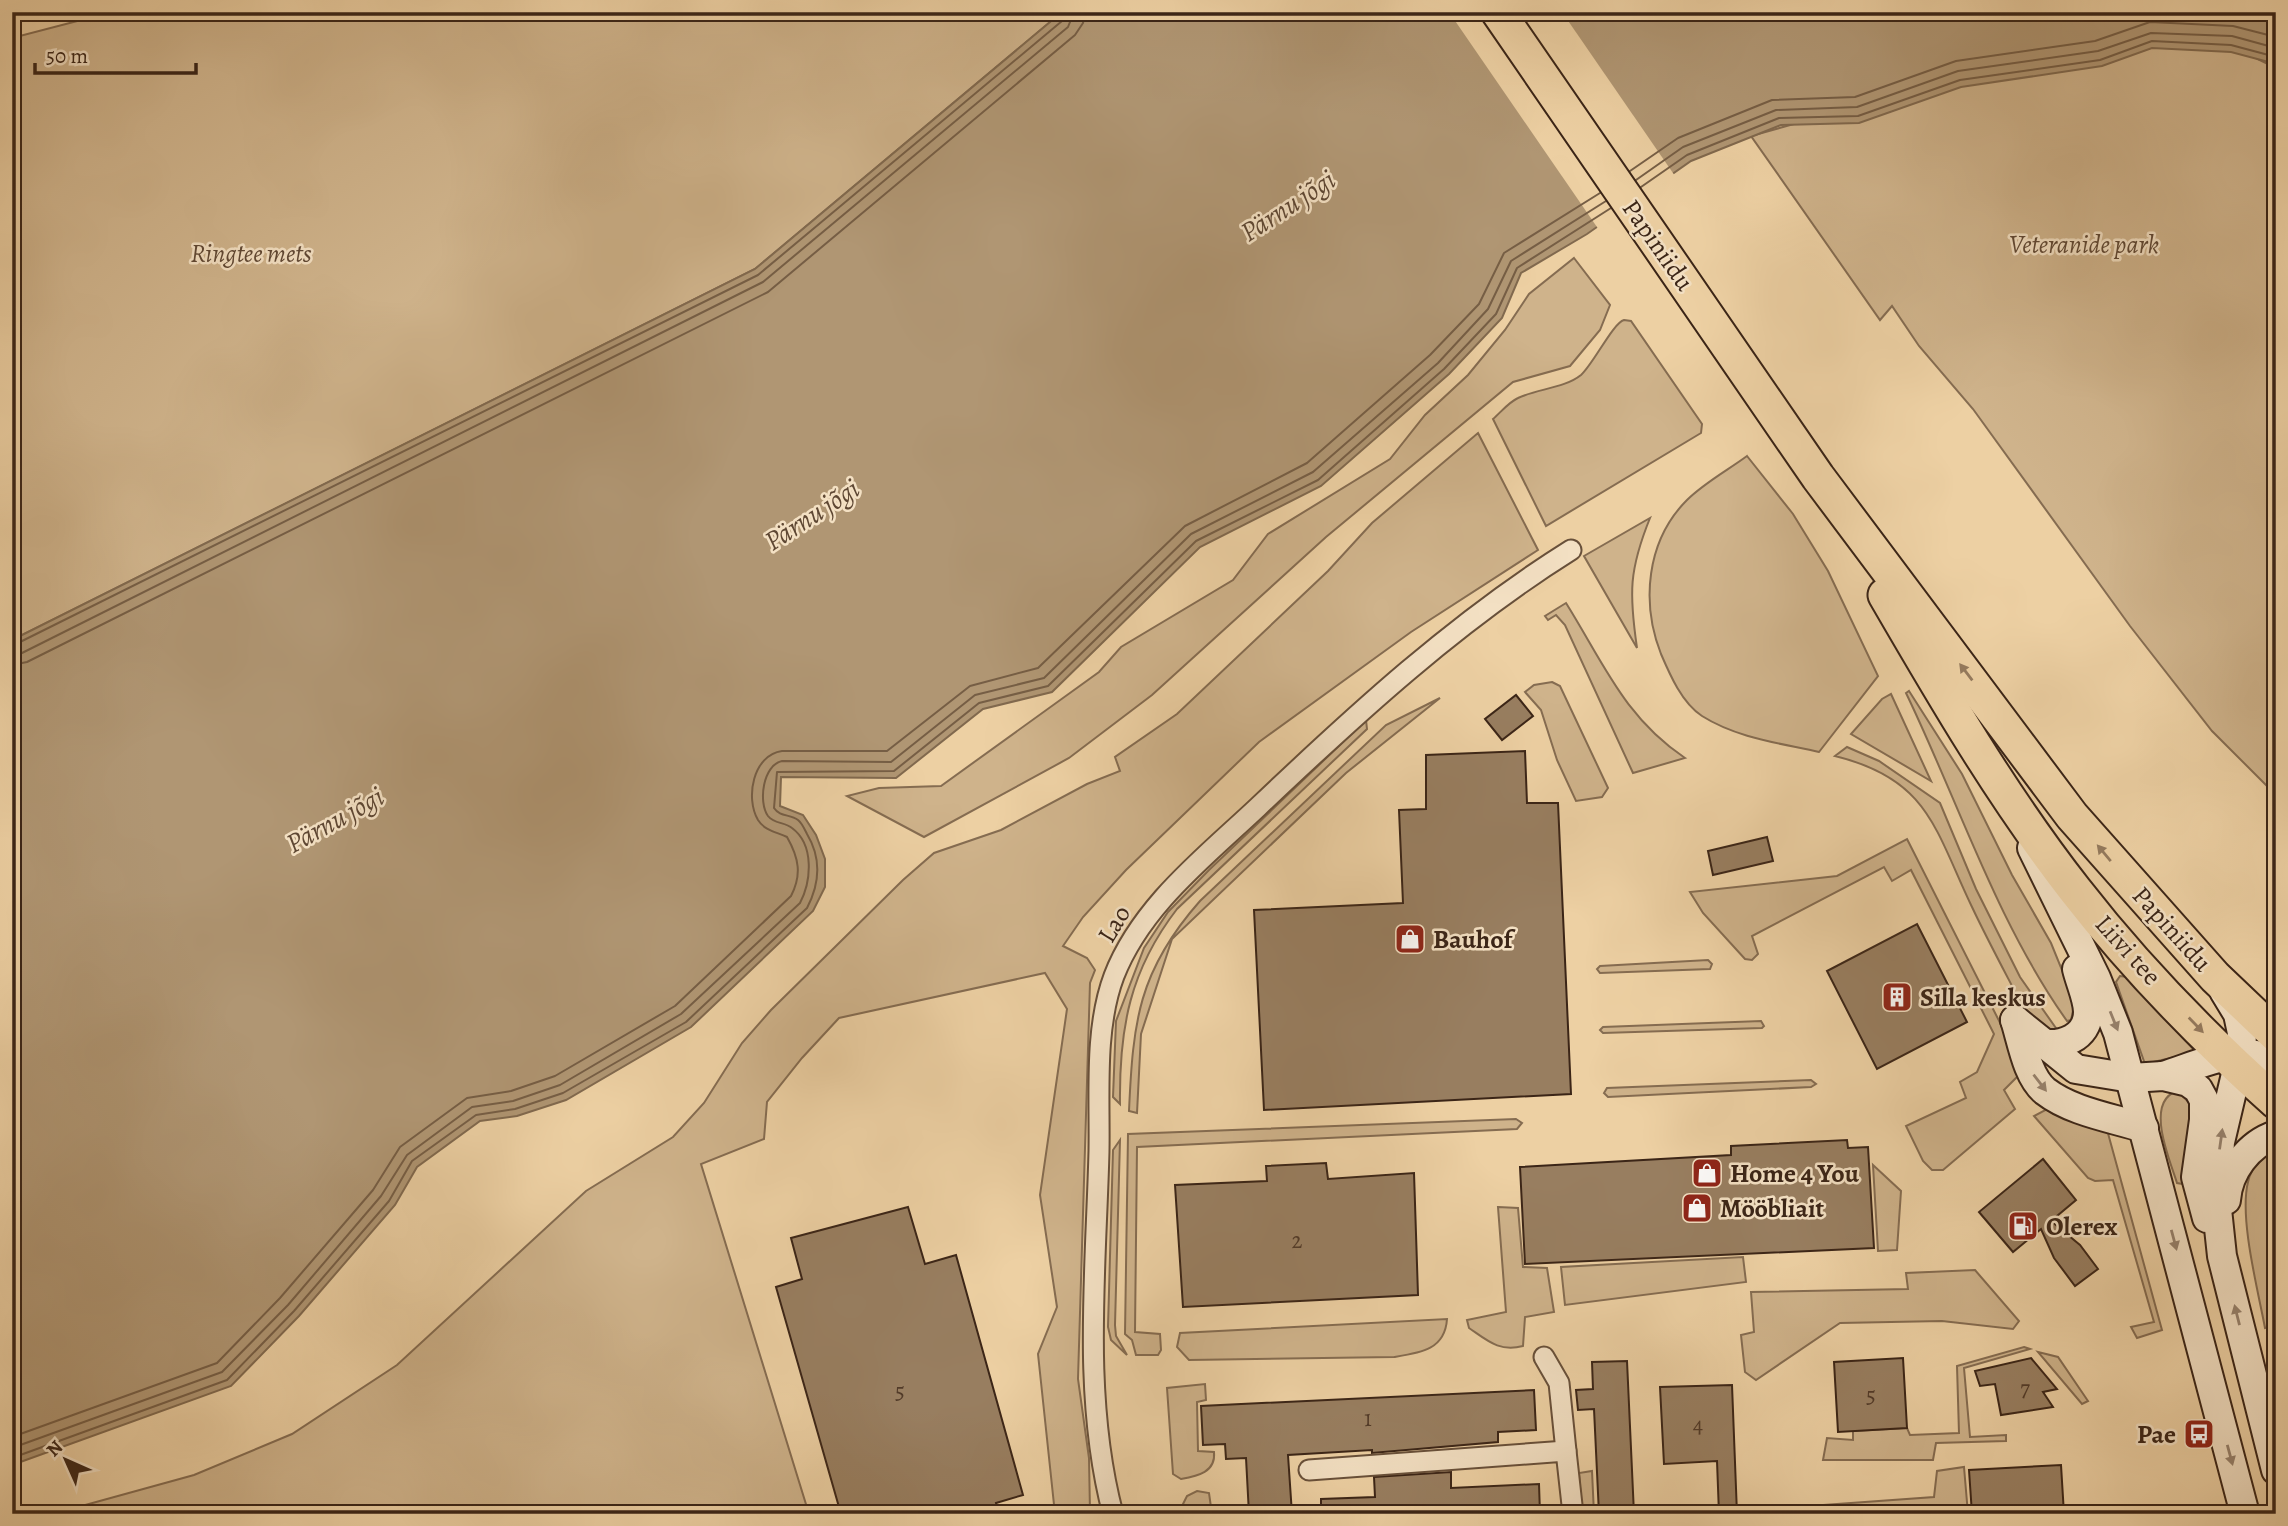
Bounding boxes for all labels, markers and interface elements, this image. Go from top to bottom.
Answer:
scale bar [35,32,196,76]
text: 50 m [46,42,88,70]
water label: Pärnu jõgi [1233,161,1343,251]
street label: Papiniidu [1614,192,1703,298]
park label: Veteranide park [2009,227,2159,262]
park label: Ringtee mets [190,236,312,271]
water label: Pärnu jõgi [757,470,867,560]
one-way arrow [1960,663,1974,681]
water label: Pärnu jõgi [279,778,391,862]
one-way arrow [2096,844,2112,862]
street label: Papiniidu [2124,879,2220,980]
street label: Lao [1089,899,1139,949]
street label: Liivi tee [2087,907,2169,993]
shop icon: Bauhof [1393,922,1427,956]
place label: Bauhof [1433,922,1517,957]
building icon: Silla keskus [1880,980,1914,1014]
place label: Silla keskus [1920,980,2046,1015]
one-way arrow [2108,1010,2119,1031]
one-way arrow [2188,1017,2205,1034]
one-way arrow [2033,1073,2048,1091]
one-way arrow [2216,1128,2227,1150]
shop icon: Home 4 You [1690,1156,1724,1190]
place label: Home 4 You [1730,1156,1860,1191]
shop icon: Mööbliait [1680,1191,1714,1225]
place label: Mööbliait [1720,1191,1825,1226]
fuel station icon: Olerex [2006,1209,2040,1243]
place label: Olerex [2046,1209,2118,1244]
house number: 2 [1292,1225,1303,1256]
one-way arrow [2169,1230,2179,1251]
one-way arrow [2231,1304,2242,1326]
house number: 7 [2020,1373,2030,1404]
house number: 5 [895,1376,905,1407]
house number: 5 [1866,1380,1876,1411]
house number: 1 [1364,1403,1372,1434]
house number: 4 [1693,1409,1703,1440]
place label: Pae [2137,1417,2176,1452]
bus stop icon: Pae [2182,1417,2216,1451]
north arrow [32,1424,102,1494]
text: N [41,1434,69,1463]
one-way arrow [2225,1444,2236,1466]

